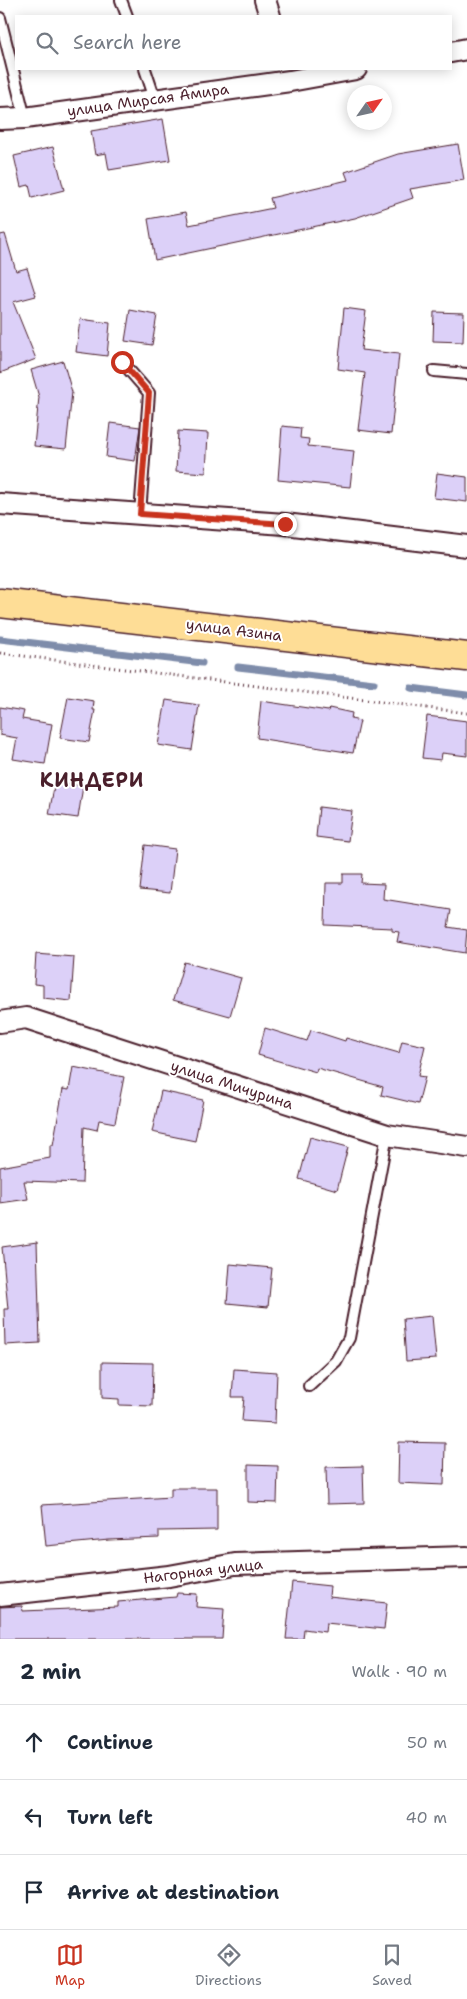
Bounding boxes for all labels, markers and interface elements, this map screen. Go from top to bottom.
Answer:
search box [15,15,452,70]
icon: search [33,29,61,57]
text: Search here [73,30,182,55]
street label: улица Мирсая Амира [66,79,231,121]
north arrow [347,85,392,130]
route start [111,351,134,374]
route end [274,513,297,536]
street label: улица Азина [185,614,284,646]
district label: КИНДЕРИ [40,767,144,793]
street label: улица Мичурина [168,1056,296,1114]
street label: Нагорная улица [142,1554,265,1588]
text: 2 min [20,1658,81,1686]
text: Walk · 90 m [352,1661,447,1682]
icon: ahead [20,1728,48,1756]
text: Continue [67,1730,153,1755]
text: 50 m [407,1732,447,1753]
icon: left [20,1803,48,1831]
text: Turn left [67,1805,153,1830]
text: 40 m [405,1807,447,1828]
icon: arrive [20,1878,48,1906]
text: Arrive at destination [67,1880,279,1905]
tab: Map [55,1941,85,1989]
tab: Directions [195,1941,262,1989]
tab: Saved [372,1941,412,1989]

